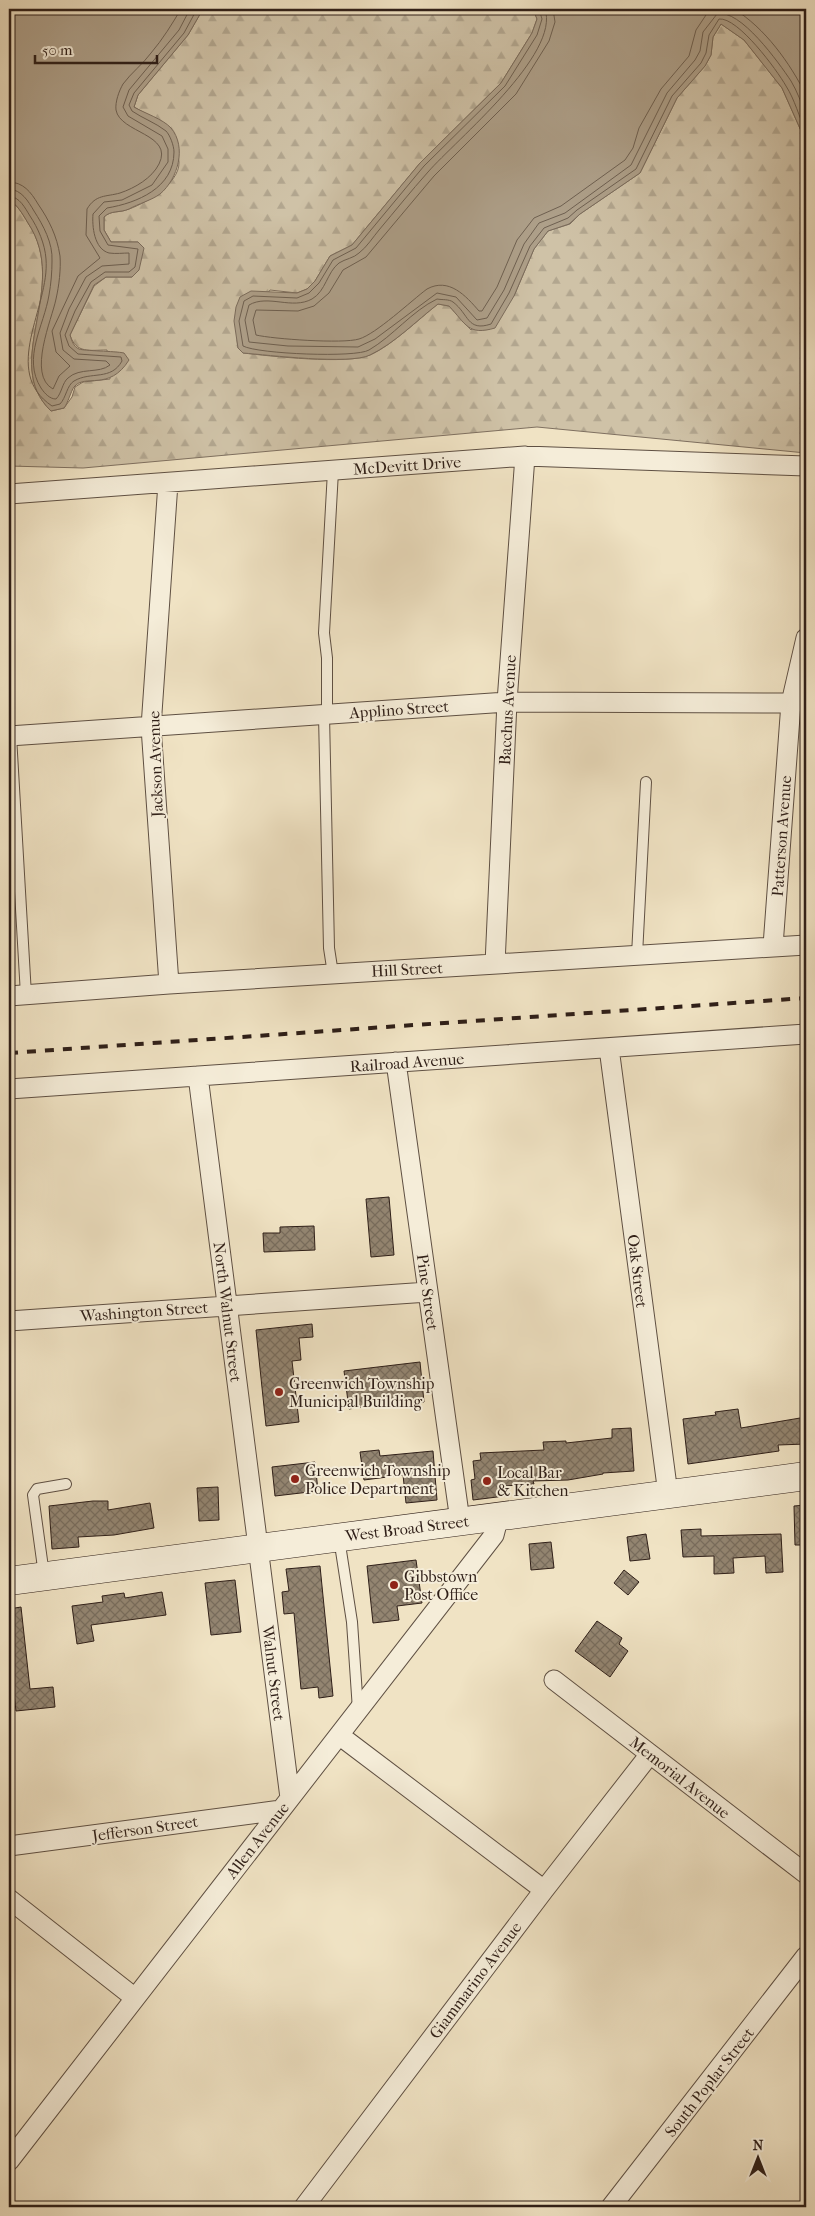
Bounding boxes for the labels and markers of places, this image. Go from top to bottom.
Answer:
place label: Greenwich Township Municipal Building [289,1374,435,1411]
marker: Greenwich Township Municipal Building [273,1386,285,1398]
place label: Greenwich Township Police Department [305,1461,451,1498]
place label: Local Bar & Kitchen [497,1463,569,1500]
marker: Greenwich Township Police Department [289,1473,301,1485]
marker: Local Bar & Kitchen [481,1475,493,1487]
place label: Gibbstown Post Office [404,1567,478,1604]
marker: Gibbstown Post Office [388,1579,400,1591]

